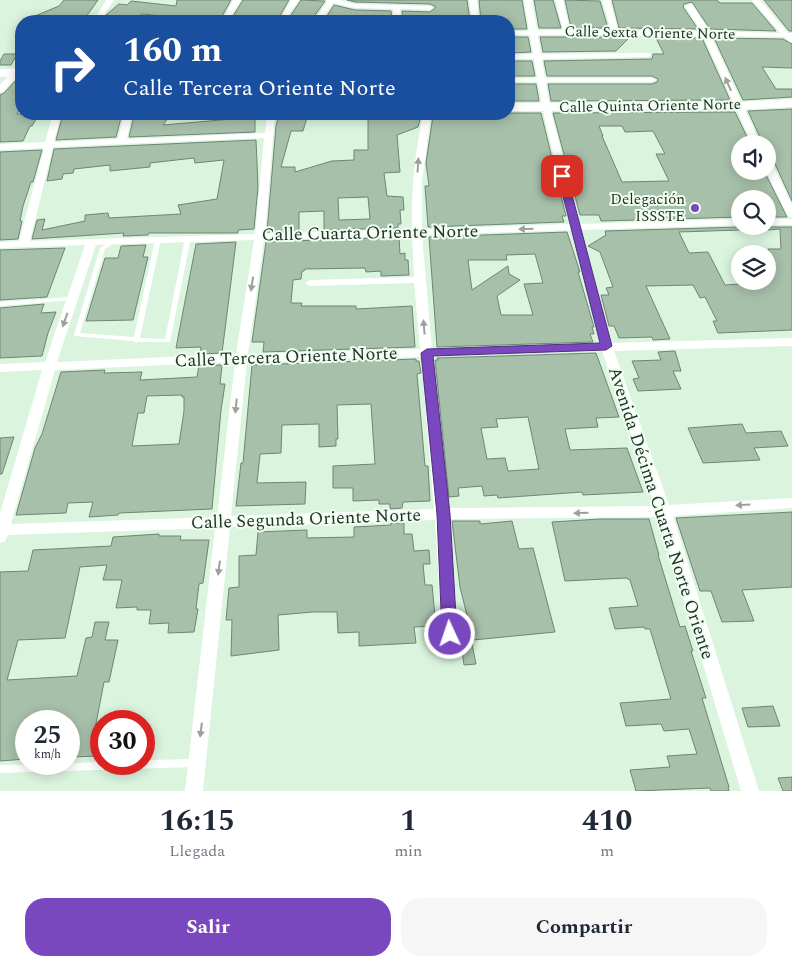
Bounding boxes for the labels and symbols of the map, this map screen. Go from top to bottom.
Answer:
street label: Calle Sexta Oriente Norte [564,20,736,46]
one-way arrow [724,77,732,91]
street label: Calle Quinta Oriente Norte [559,93,741,119]
pin [541,155,583,197]
one-way arrow [415,156,423,172]
place label: Delegación ISSSTE [610,188,685,228]
marker: Delegación ISSSTE [689,202,701,214]
street label: Calle Cuarta Oriente Norte [261,218,479,248]
one-way arrow [518,225,534,233]
one-way arrow [248,276,256,292]
one-way arrow [61,313,68,328]
one-way arrow [420,318,428,334]
street label: Calle Tercera Oriente Norte [174,340,398,374]
street label: Avenida Décima Cuarta Norte Oriente [601,363,721,663]
one-way arrow [232,399,240,415]
street label: Calle Segunda Oriente Norte [190,501,422,537]
one-way arrow [735,501,751,509]
one-way arrow [573,509,589,517]
one-way arrow [215,560,223,576]
position arrow [423,607,475,659]
speed limit sign: 30 [90,710,155,775]
one-way arrow [197,722,205,738]

